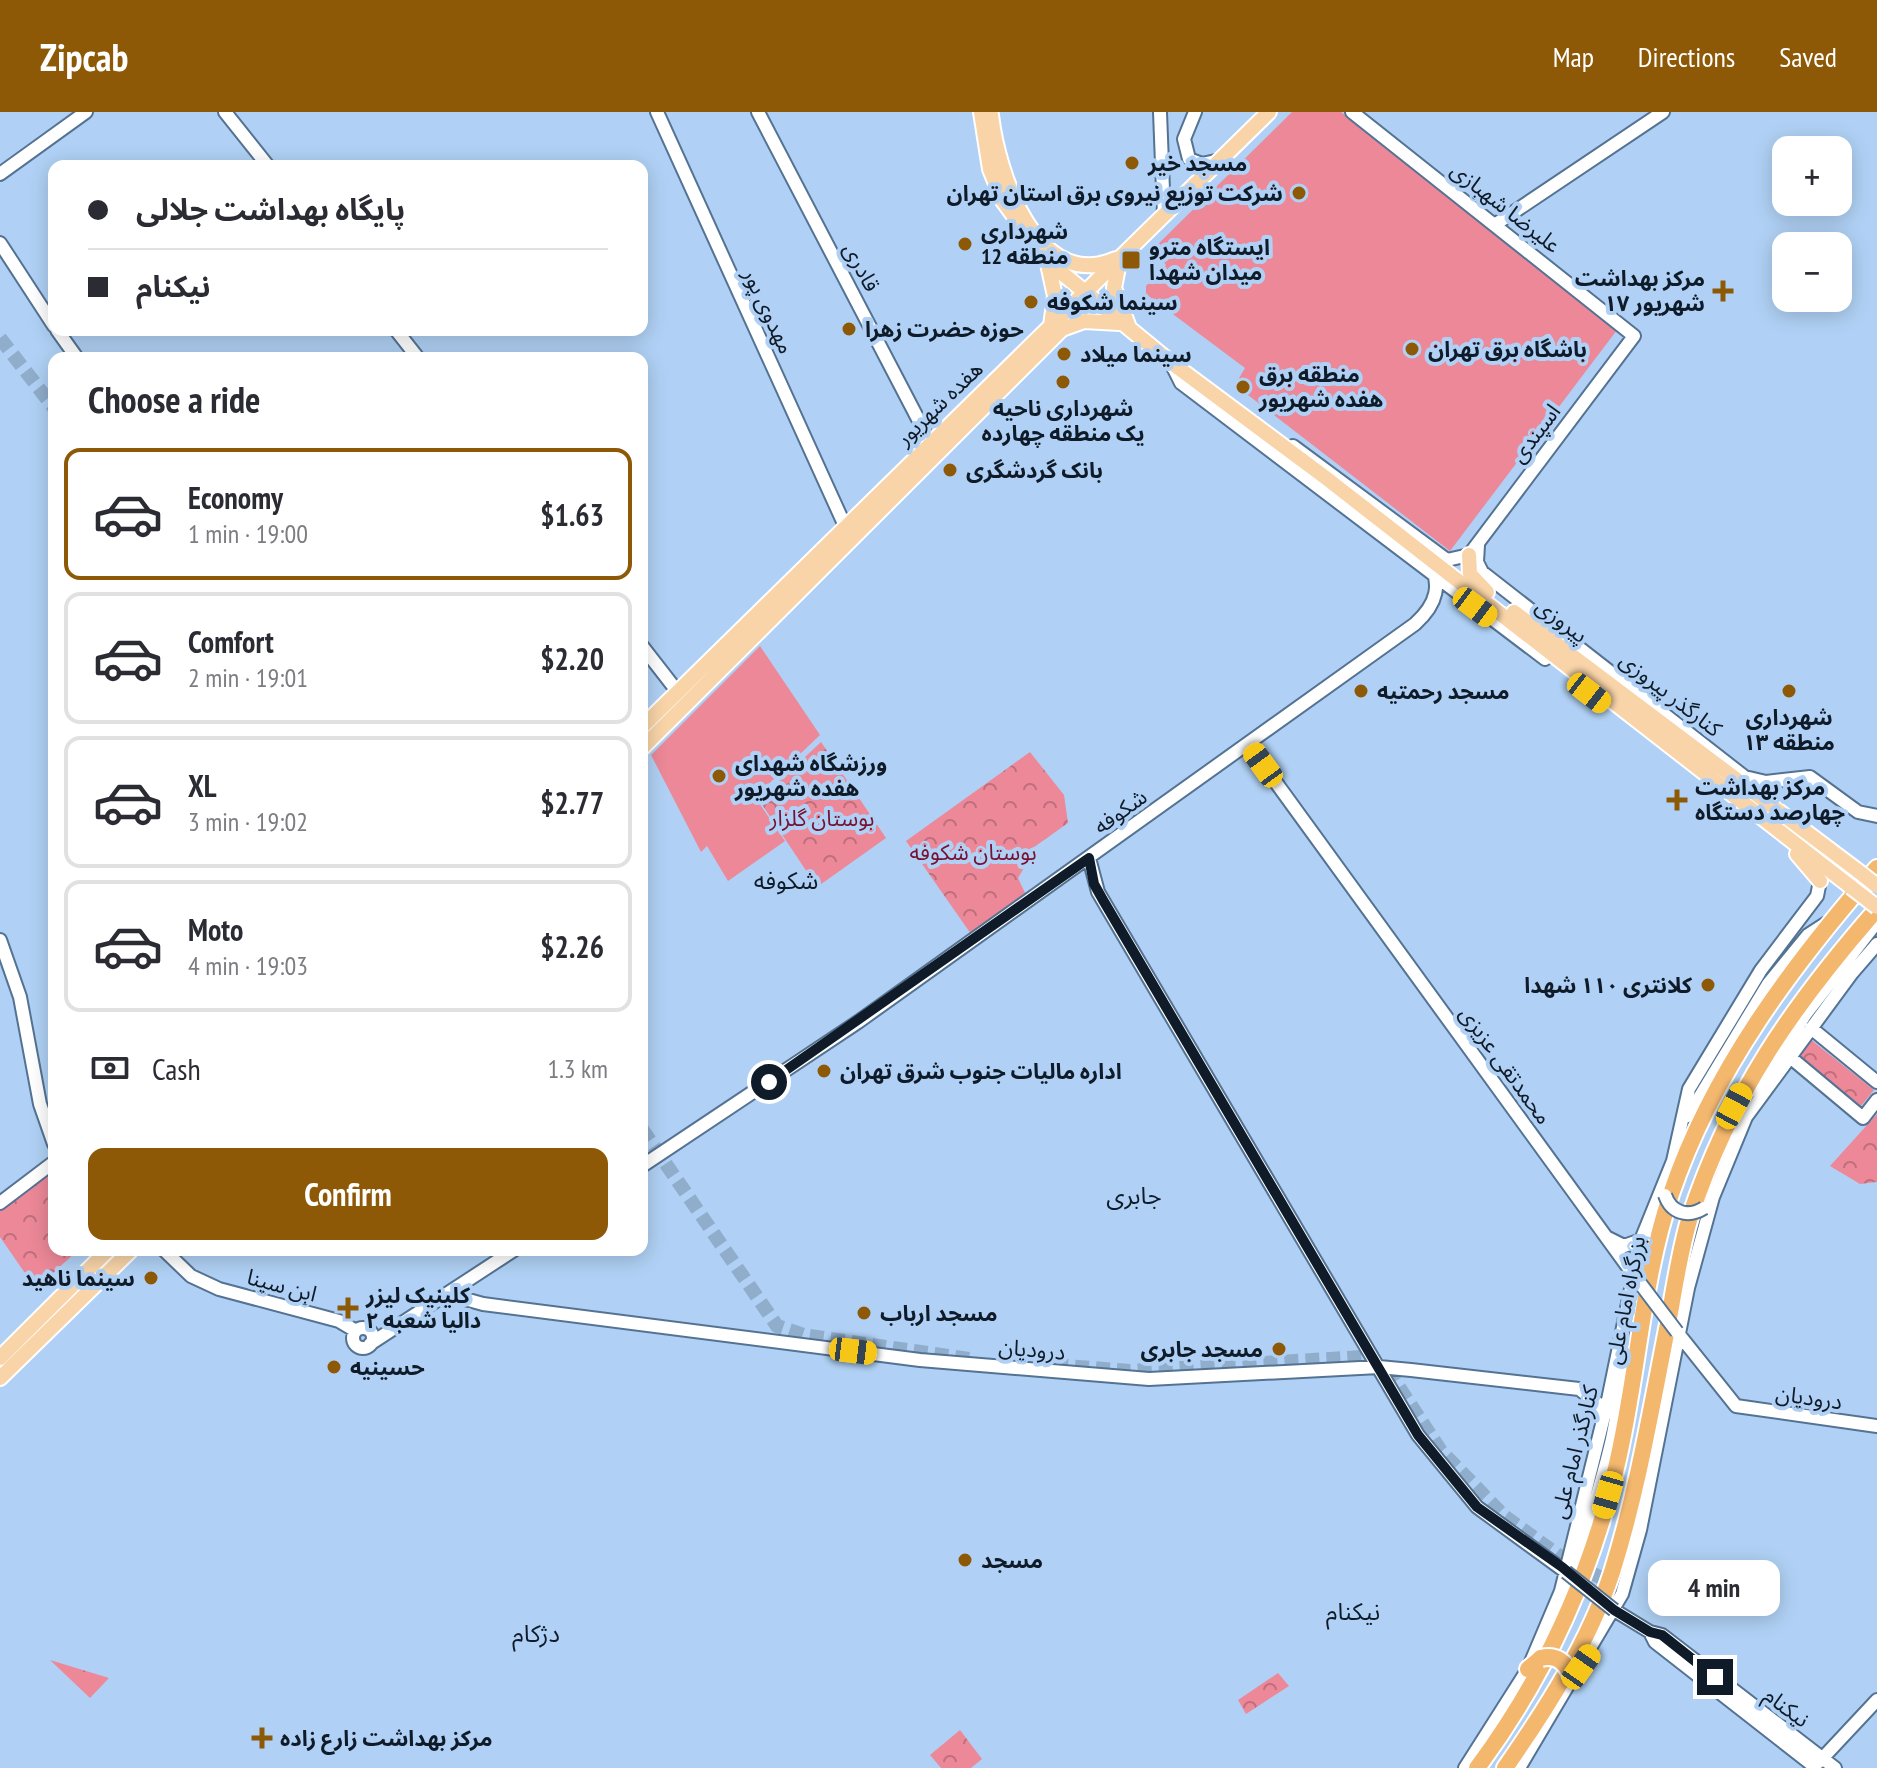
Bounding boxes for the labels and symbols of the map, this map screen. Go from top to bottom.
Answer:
place label: مسجد خیر [1147,149,1247,177]
marker: مسجد خیر [1123,154,1141,172]
street label: علیرضا شهبازی [1445,155,1567,259]
place label: شرکت توزیع نیروی برق استان تهران [946,179,1283,210]
marker: شرکت توزیع نیروی برق استان تهران [1290,184,1308,202]
place label: شهرداری منطقه 12 [981,217,1068,270]
place label: ایستگاه مترو میدان شهدا [1149,233,1270,286]
marker: شهرداری منطقه 12 [956,235,974,253]
street label: قادرى [838,238,886,296]
marker: ایستگاه مترو میدان شهدا [1120,249,1142,271]
street label: مهدوی پور [736,263,801,359]
place label: مرکز بهداشت ۱۷ شهریور [1575,264,1705,317]
marker: مرکز بهداشت ۱۷ شهریور [1712,280,1734,302]
place label: سینما شکوفه [1047,288,1178,316]
marker: سینما شکوفه [1022,293,1040,311]
place label: حوزه حضرت زهرا [865,315,1024,343]
marker: حوزه حضرت زهرا [840,320,858,338]
place label: باشگاه برق تهران [1428,335,1587,363]
place label: سینما میلاد [1080,340,1192,368]
marker: باشگاه برق تهران [1403,340,1421,358]
marker: سینما میلاد [1055,345,1073,363]
street label: هفده شهریور [889,355,988,452]
place label: منطقه برق هفده شهریور [1258,360,1383,413]
marker: شهرداری ناحیه یک منطقه چهارده [1054,373,1072,391]
marker: منطقه برق هفده شهریور [1234,378,1252,396]
place label: شهرداری ناحیه یک منطقه چهارده [981,394,1145,448]
street label: اسپندی [1504,398,1567,469]
place label: بانک گردشگری [966,456,1103,484]
marker: بانک گردشگری [941,461,959,479]
car [1449,583,1501,631]
street label: پیروزی [1530,591,1594,650]
street label: کنارگذر پیروزی [1614,645,1728,744]
car [1563,669,1615,717]
place label: مسجد رحمتیه [1377,677,1510,705]
marker: مسجد رحمتیه [1352,682,1370,700]
marker: شهرداری منطقه ۱۳ [1780,682,1798,700]
place label: شهرداری منطقه ۱۳ [1743,703,1835,756]
car [1239,739,1287,791]
place label: ورزشگاه شهدای هفده شهریور [734,749,887,802]
marker: ورزشگاه شهدای هفده شهریور [710,767,728,785]
place label: مرکز بهداشت چهارصد دستگاه [1695,773,1845,827]
street label: شکوفه [1088,782,1152,840]
marker: مرکز بهداشت چهارصد دستگاه [1666,789,1688,811]
park label: بوستان گلزار [768,804,875,832]
park label: بوستان شکوفه [909,838,1037,866]
district label: شکوفه [754,865,818,896]
place label: کلانتری ۱۱۰ شهدا [1524,971,1693,999]
marker: کلانتری ۱۱۰ شهدا [1699,976,1717,994]
street label: محمدتقی عزیزی [1454,1000,1558,1130]
place label: اداره مالیات جنوب شرق تهران [840,1057,1122,1085]
marker: اداره مالیات جنوب شرق تهران [815,1062,833,1080]
route start [751,1064,787,1100]
car [1712,1079,1756,1133]
district label: جابری [1106,1180,1162,1211]
street label: بزرگراه امام علی [1599,1233,1654,1367]
street label: ابن سینا [244,1262,320,1308]
place label: سینما ناهید [22,1264,135,1292]
marker: سینما ناهید [142,1269,160,1287]
place label: کلینیک لیزر دالیا شعبه ۲ [365,1281,481,1334]
marker: کلینیک لیزر دالیا شعبه ۲ [337,1297,359,1319]
place label: مسجد ارباب [880,1299,998,1327]
marker: مسجد ارباب [855,1304,873,1322]
street label: درودیان [997,1332,1067,1366]
place label: مسجد جابری [1141,1335,1263,1363]
car [828,1336,878,1366]
marker: مسجد جابری [1270,1340,1288,1358]
place label: حسینیه [350,1353,425,1381]
marker: حسینیه [325,1358,343,1376]
street label: درودیان [1774,1378,1844,1416]
street label: کنارگذر امام علی [1544,1382,1607,1522]
car [1590,1469,1626,1521]
place label: مسجد [981,1546,1043,1574]
marker: مسجد [956,1551,974,1569]
callout: 4 min [1649,1561,1781,1617]
district label: نیکنام [1326,1596,1380,1630]
district label: دژکام [512,1618,560,1652]
car [1557,1640,1605,1694]
route end [1697,1659,1733,1695]
street label: نیکنام [1757,1681,1815,1736]
place label: مرکز بهداشت زارع زاده [280,1724,493,1755]
marker: مرکز بهداشت زارع زاده [251,1727,273,1749]

